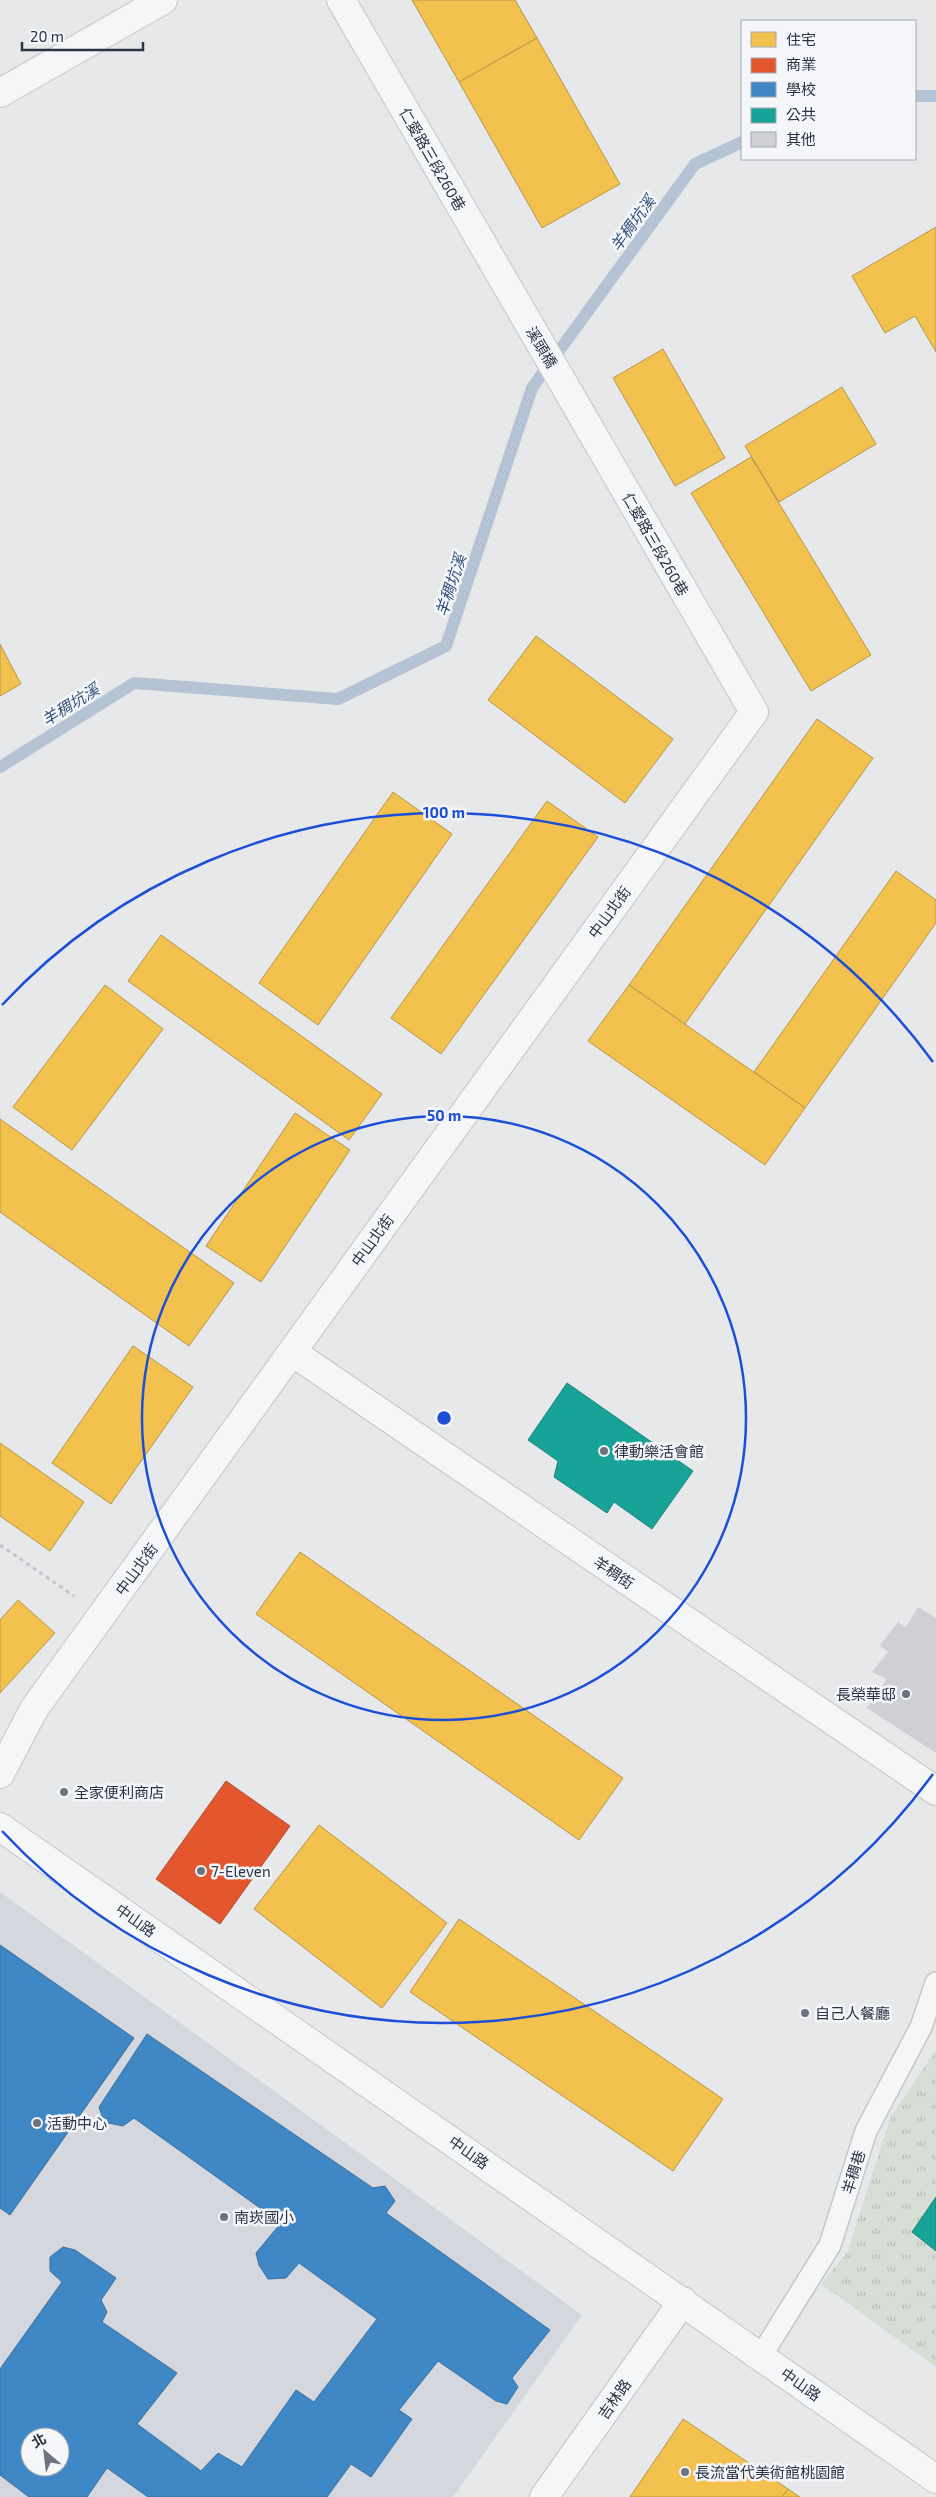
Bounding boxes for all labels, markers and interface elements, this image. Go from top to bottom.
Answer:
scale bar [22,20,144,52]
legend [741,20,916,160]
text: 20 m [30,27,64,45]
text: 住宅 [786,30,816,48]
text: 商業 [786,55,816,73]
text: 學校 [786,80,816,98]
street label: 仁愛路三段260巷 [396,104,470,214]
text: 公共 [786,105,816,123]
text: 其他 [786,130,816,148]
water label: 羊稠坑溪 [606,190,660,254]
street label: 溪頭橋 [523,323,561,371]
street label: 仁愛路三段260巷 [619,489,693,599]
water label: 羊稠坑溪 [431,550,470,618]
water label: 羊稠坑溪 [38,678,104,729]
text: 100 m [423,803,465,821]
street label: 中山北街 [584,882,634,942]
text: 50 m [427,1106,461,1124]
street label: 中山北街 [347,1210,397,1270]
centre of rings [435,1409,453,1427]
place label: 律動樂活會館 [614,1442,704,1460]
marker: 律動樂活會館 [598,1445,610,1457]
street label: 中山北街 [111,1539,161,1599]
street label: 羊稠街 [590,1552,638,1592]
place label: 長榮華邸 [836,1685,896,1703]
marker: 長榮華邸 [900,1688,912,1700]
place label: 全家便利商店 [74,1783,164,1801]
marker: 全家便利商店 [58,1786,70,1798]
place label: 7-Eleven [211,1862,271,1880]
marker: 7-Eleven [195,1865,207,1877]
street label: 中山路 [112,1900,160,1940]
place label: 自己人餐廳 [815,2004,890,2022]
marker: 自己人餐廳 [799,2007,811,2019]
place label: 活動中心 [47,2114,107,2132]
marker: 活動中心 [31,2117,43,2129]
street label: 中山路 [445,2132,493,2172]
street label: 羊稠巷 [838,2148,868,2196]
place label: 南崁國小 [234,2208,294,2226]
marker: 南崁國小 [218,2211,230,2223]
street label: 中山路 [777,2364,825,2404]
street label: 吉林路 [594,2375,634,2423]
north arrow [20,2427,70,2477]
text: 北 [28,2429,49,2451]
place label: 長流當代美術館桃園館 [695,2463,845,2481]
marker: 長流當代美術館桃園館 [679,2466,691,2478]

